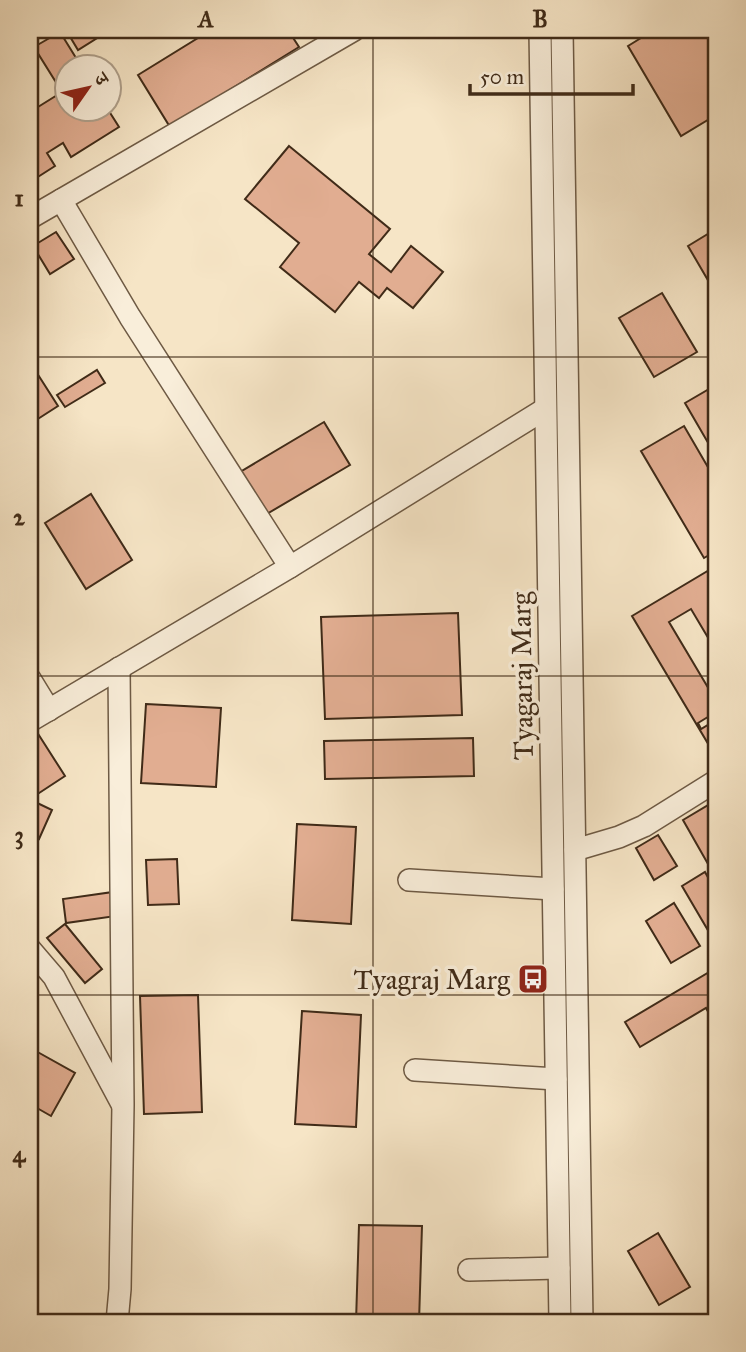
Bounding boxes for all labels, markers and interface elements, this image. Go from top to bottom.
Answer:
text: A [196,5,214,33]
text: B [532,5,548,33]
north arrow [52,52,122,122]
scale bar [470,52,632,96]
text: 50 m [480,64,525,90]
text: उ [88,67,115,90]
text: 1 [14,184,24,212]
text: 2 [13,503,25,531]
street label: Tyagaraj Marg [503,591,541,760]
text: 3 [14,821,24,850]
place label: Tyagraj Marg [353,962,511,997]
bus stop icon: Tyagraj Marg [516,962,550,996]
text: 4 [13,1140,27,1168]

